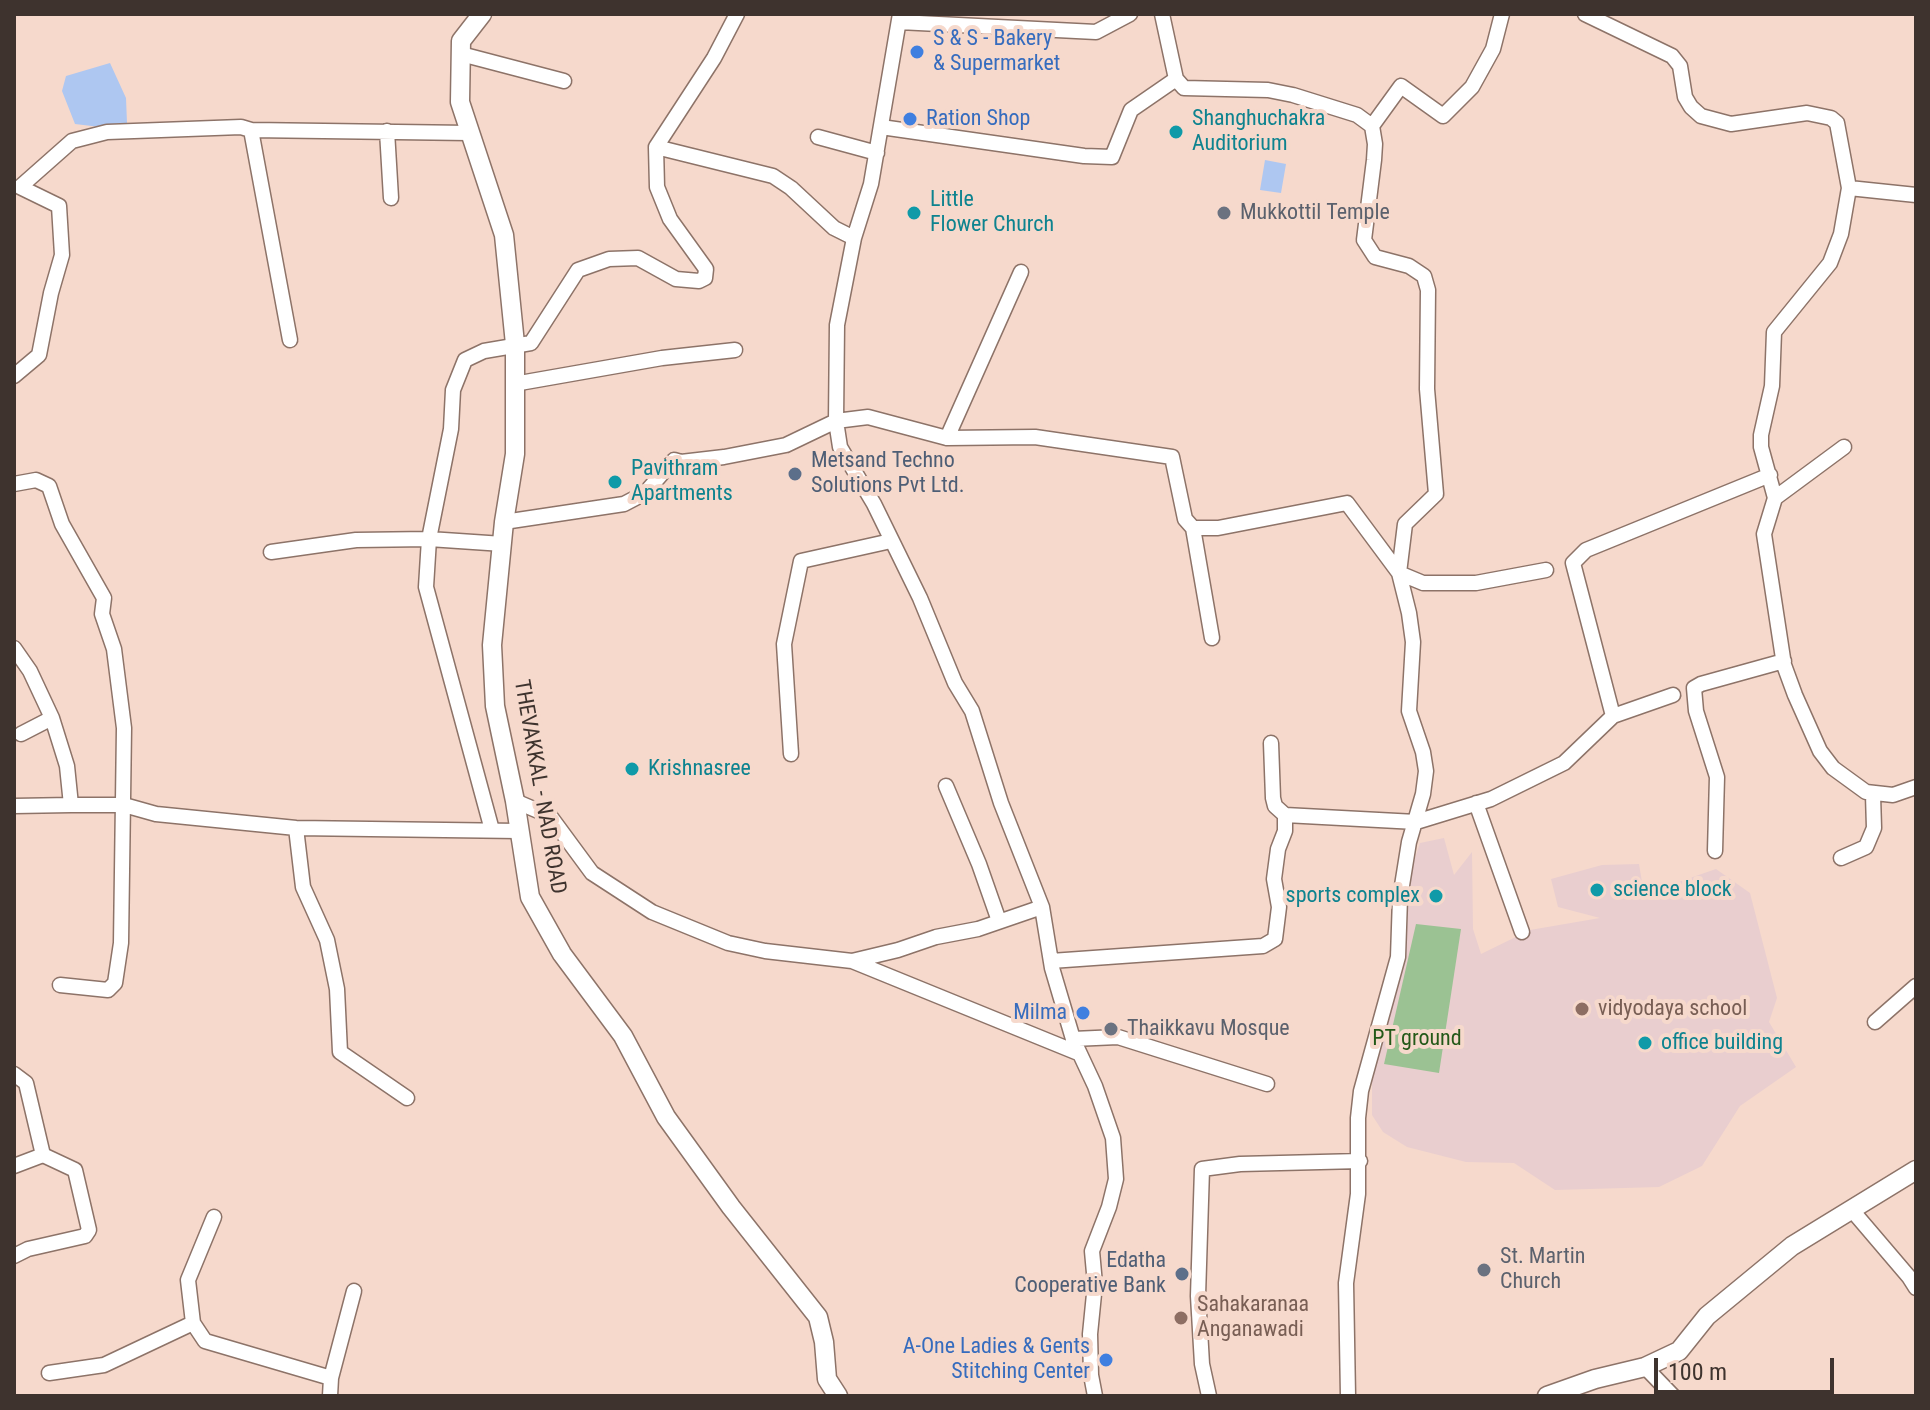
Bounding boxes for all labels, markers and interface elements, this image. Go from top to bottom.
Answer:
place label: S & S - Bakery & Supermarket [933,26,1060,78]
marker: S & S - Bakery & Supermarket [908,43,926,61]
place label: Ration Shop [926,106,1030,132]
place label: Shanghuchakra Auditorium [1192,106,1325,158]
marker: Ration Shop [901,110,919,128]
marker: Shanghuchakra Auditorium [1167,123,1185,141]
place label: Little Flower Church [930,187,1054,238]
place label: Mukkottil Temple [1240,200,1390,226]
marker: Little Flower Church [905,204,923,222]
marker: Mukkottil Temple [1215,204,1233,222]
place label: Metsand Techno Solutions Pvt Ltd. [811,448,964,500]
place label: Pavithram Apartments [631,456,733,508]
marker: Metsand Techno Solutions Pvt Ltd. [786,465,804,483]
marker: Pavithram Apartments [606,473,624,491]
street label: THEVAKKAL - NAD ROAD [507,678,571,896]
place label: Krishnasree [648,756,751,782]
marker: Krishnasree [623,760,641,778]
place label: science block [1613,877,1732,903]
marker: science block [1588,881,1606,899]
place label: sports complex [1286,883,1420,909]
marker: sports complex [1427,887,1445,905]
place label: vidyodaya school [1598,996,1747,1022]
place label: Milma [1013,1000,1067,1026]
marker: vidyodaya school [1573,1000,1591,1018]
marker: Milma [1074,1004,1092,1022]
place label: Thaikkavu Mosque [1127,1016,1290,1042]
marker: Thaikkavu Mosque [1102,1020,1120,1038]
park label: PT ground [1372,1026,1462,1052]
place label: office building [1661,1030,1783,1056]
marker: office building [1636,1034,1654,1052]
place label: St. Martin Church [1500,1244,1585,1296]
place label: Edatha Cooperative Bank [1014,1248,1166,1300]
marker: St. Martin Church [1475,1261,1493,1279]
marker: Edatha Cooperative Bank [1173,1265,1191,1283]
place label: Sahakaranaa Anganawadi [1197,1292,1309,1344]
marker: Sahakaranaa Anganawadi [1172,1309,1190,1327]
place label: A-One Ladies & Gents Stitching Center [903,1334,1090,1386]
scale bar [1658,1342,1838,1392]
marker: A-One Ladies & Gents Stitching Center [1097,1351,1115,1369]
text: 100 m [1668,1358,1727,1386]

